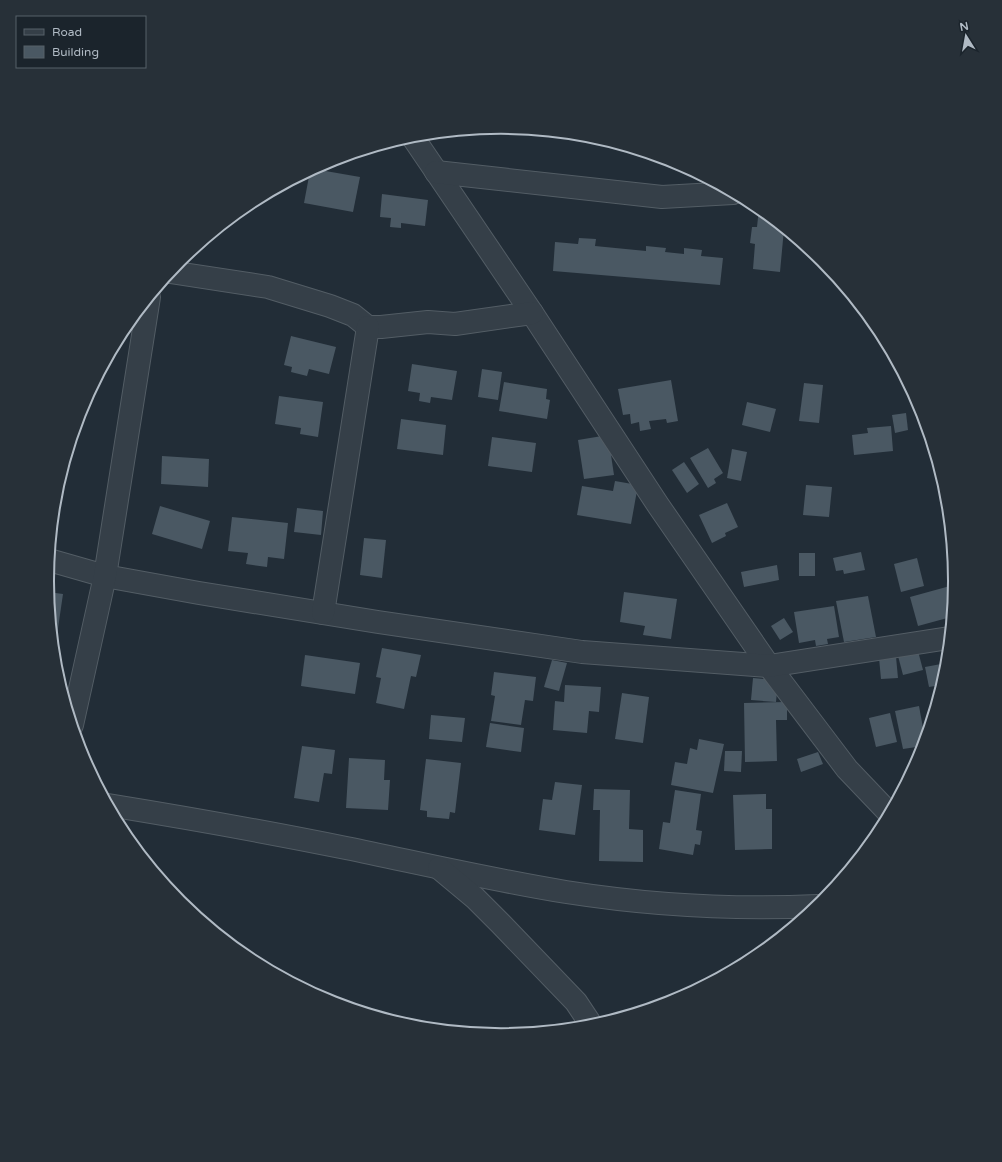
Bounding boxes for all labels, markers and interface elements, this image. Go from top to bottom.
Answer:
legend [16,16,146,68]
north arrow [946,16,986,56]
text: N [959,19,970,34]
text: Road [52,25,82,39]
text: Building [52,45,99,59]

